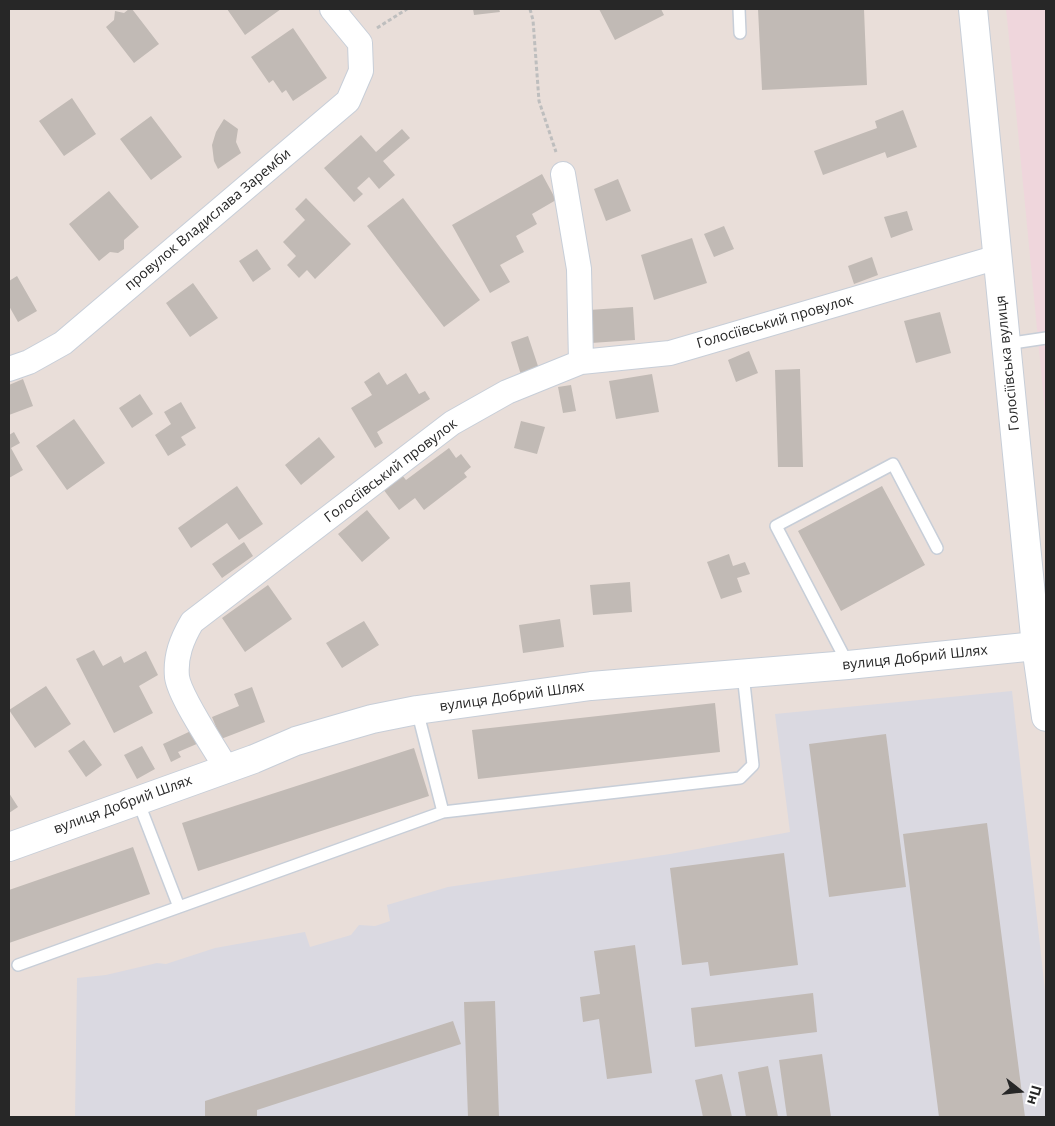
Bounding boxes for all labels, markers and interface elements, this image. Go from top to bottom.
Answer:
street label: провулок Владислава Заремби [122,146,294,294]
street label: Голосіївський провулок [695,292,855,352]
street label: Голосіївська вулиця [993,294,1023,432]
street label: Голосіївський провулок [321,416,461,526]
street label: вулиця Добрий Шлях [842,642,988,674]
street label: вулиця Добрий Шлях [439,679,585,715]
street label: вулиця Добрий Шлях [52,772,194,838]
north arrow [995,1066,1045,1116]
text: Пн [1023,1083,1047,1107]

